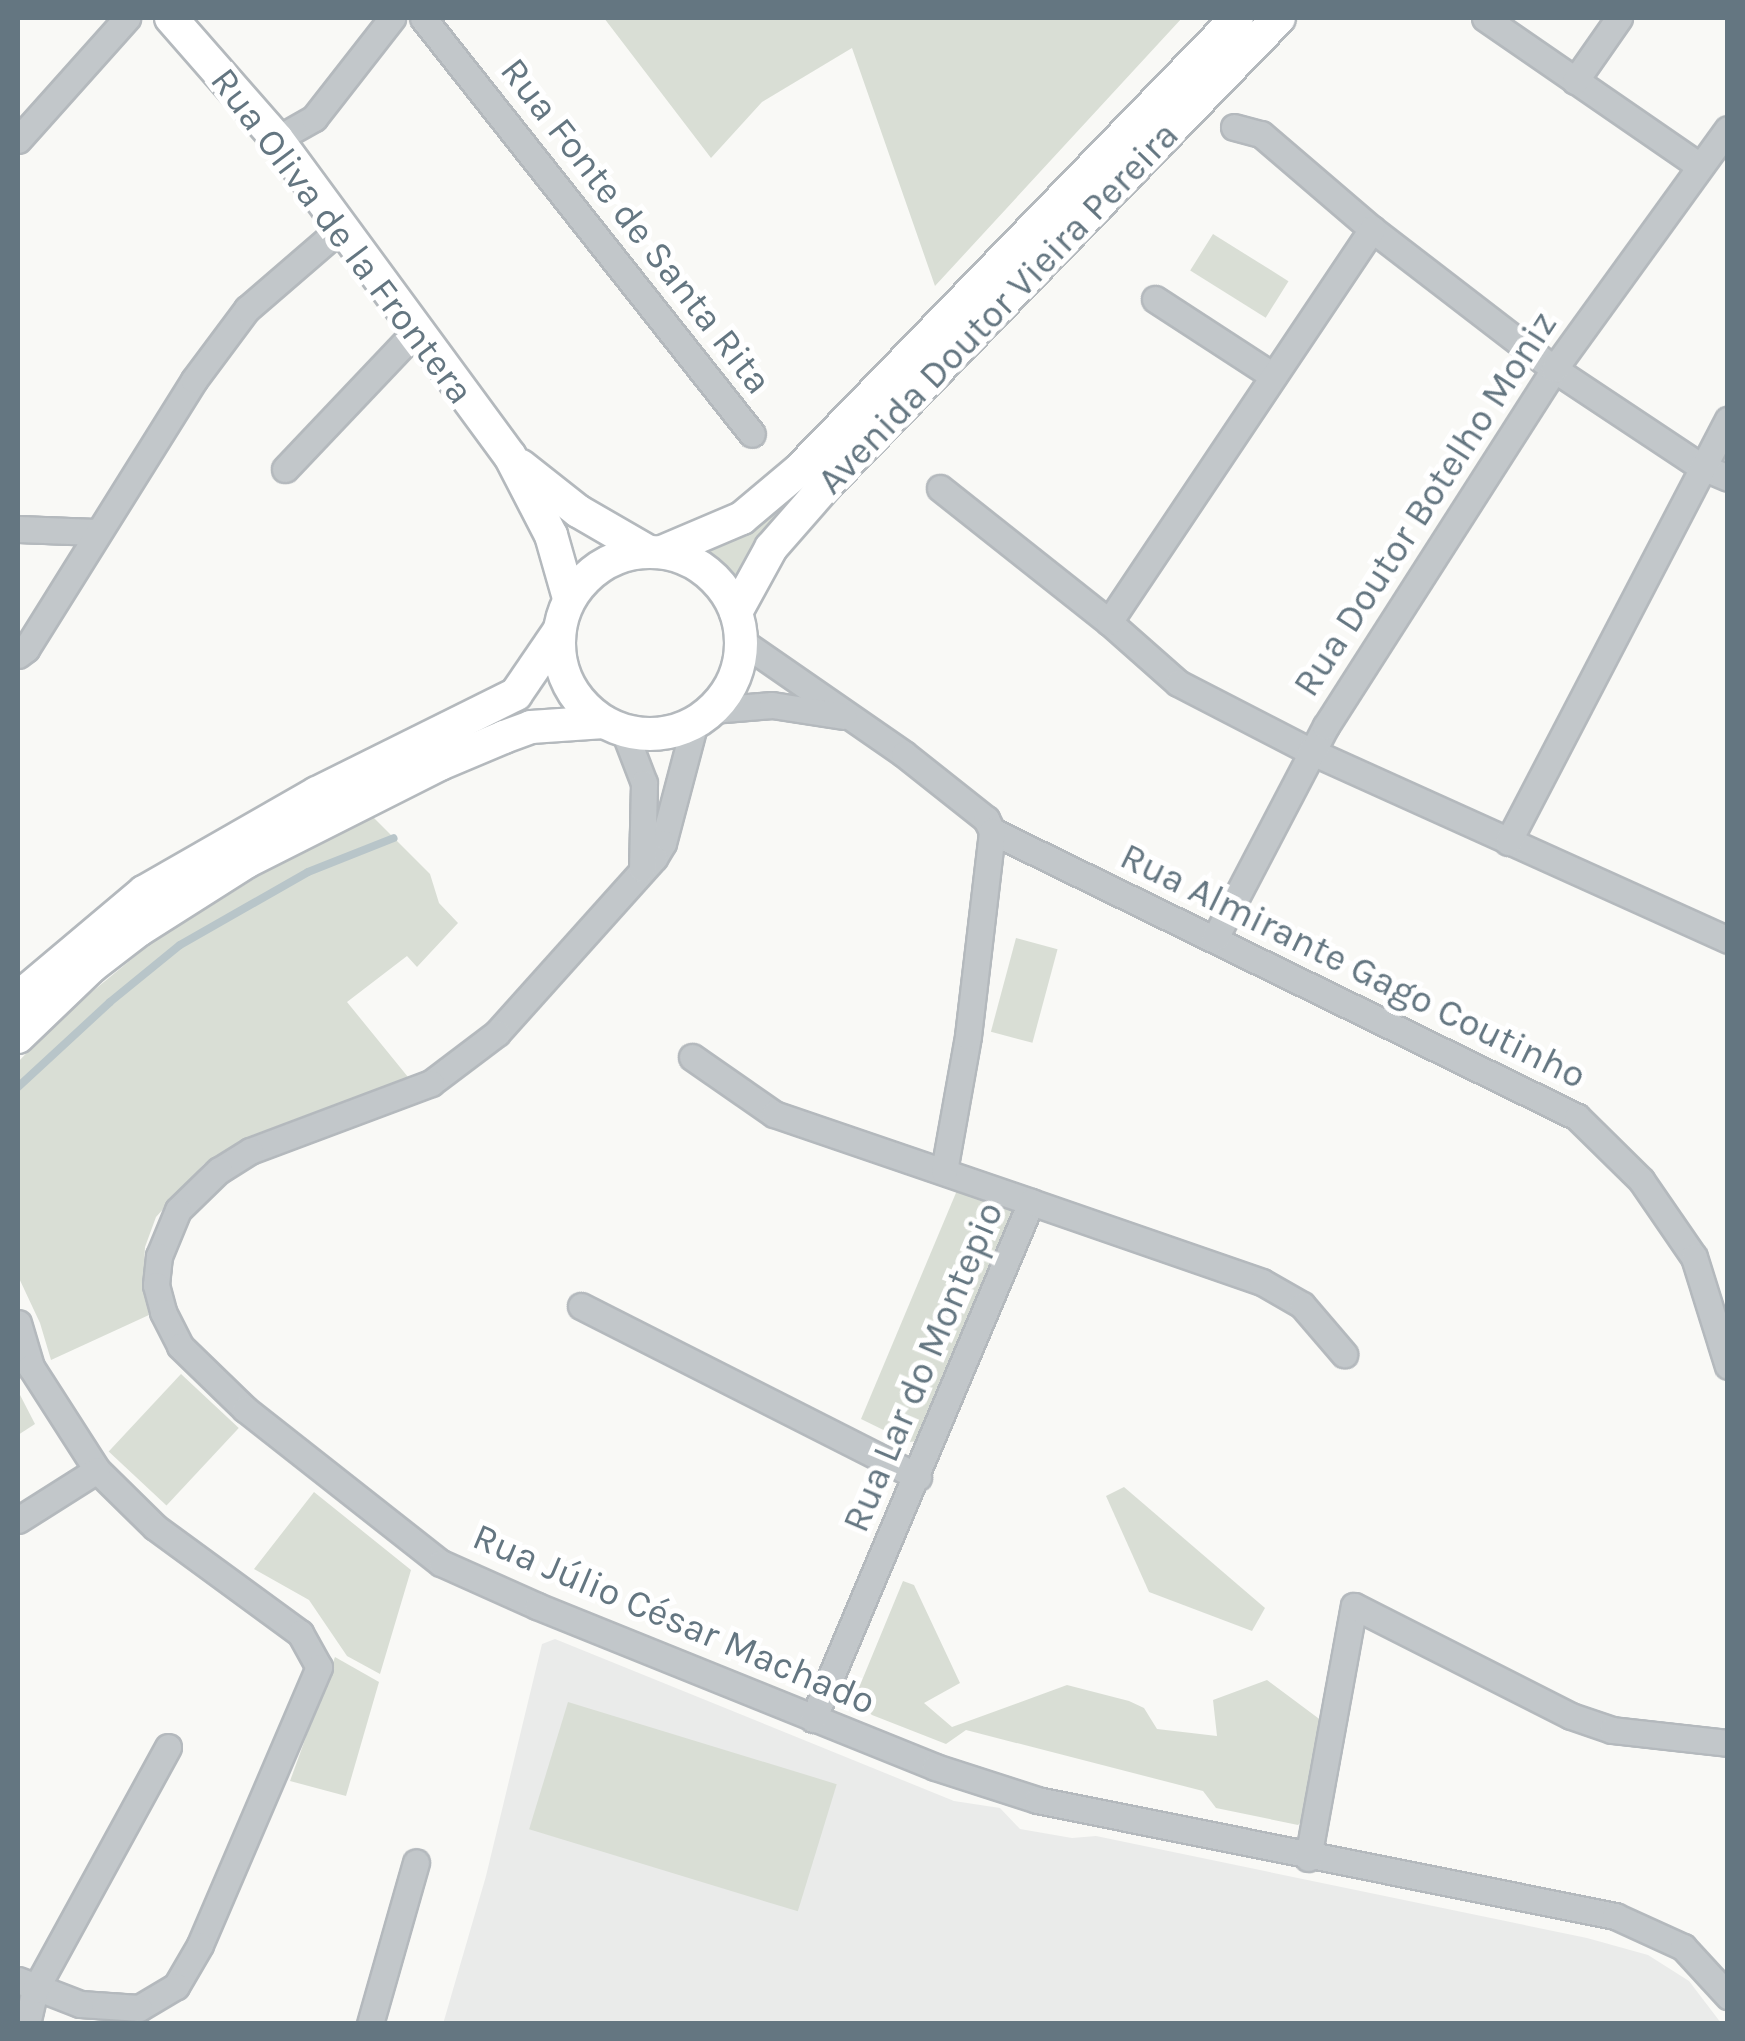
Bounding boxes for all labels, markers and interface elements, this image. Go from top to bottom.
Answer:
street label: Rua Fonte de Santa Rita [491,49,781,403]
street label: Rua Oliva de la Frontera [201,59,483,413]
street label: Avenida Doutor Vieira Pereira [808,112,1188,504]
street label: Rua Doutor Botelho Moniz [1283,303,1567,705]
street label: Rua Almirante Gago Coutinho [1113,833,1593,1099]
street label: Rua Lar do Montepio [833,1195,1013,1539]
street label: Rua Júlio César Machado [466,1513,882,1725]

